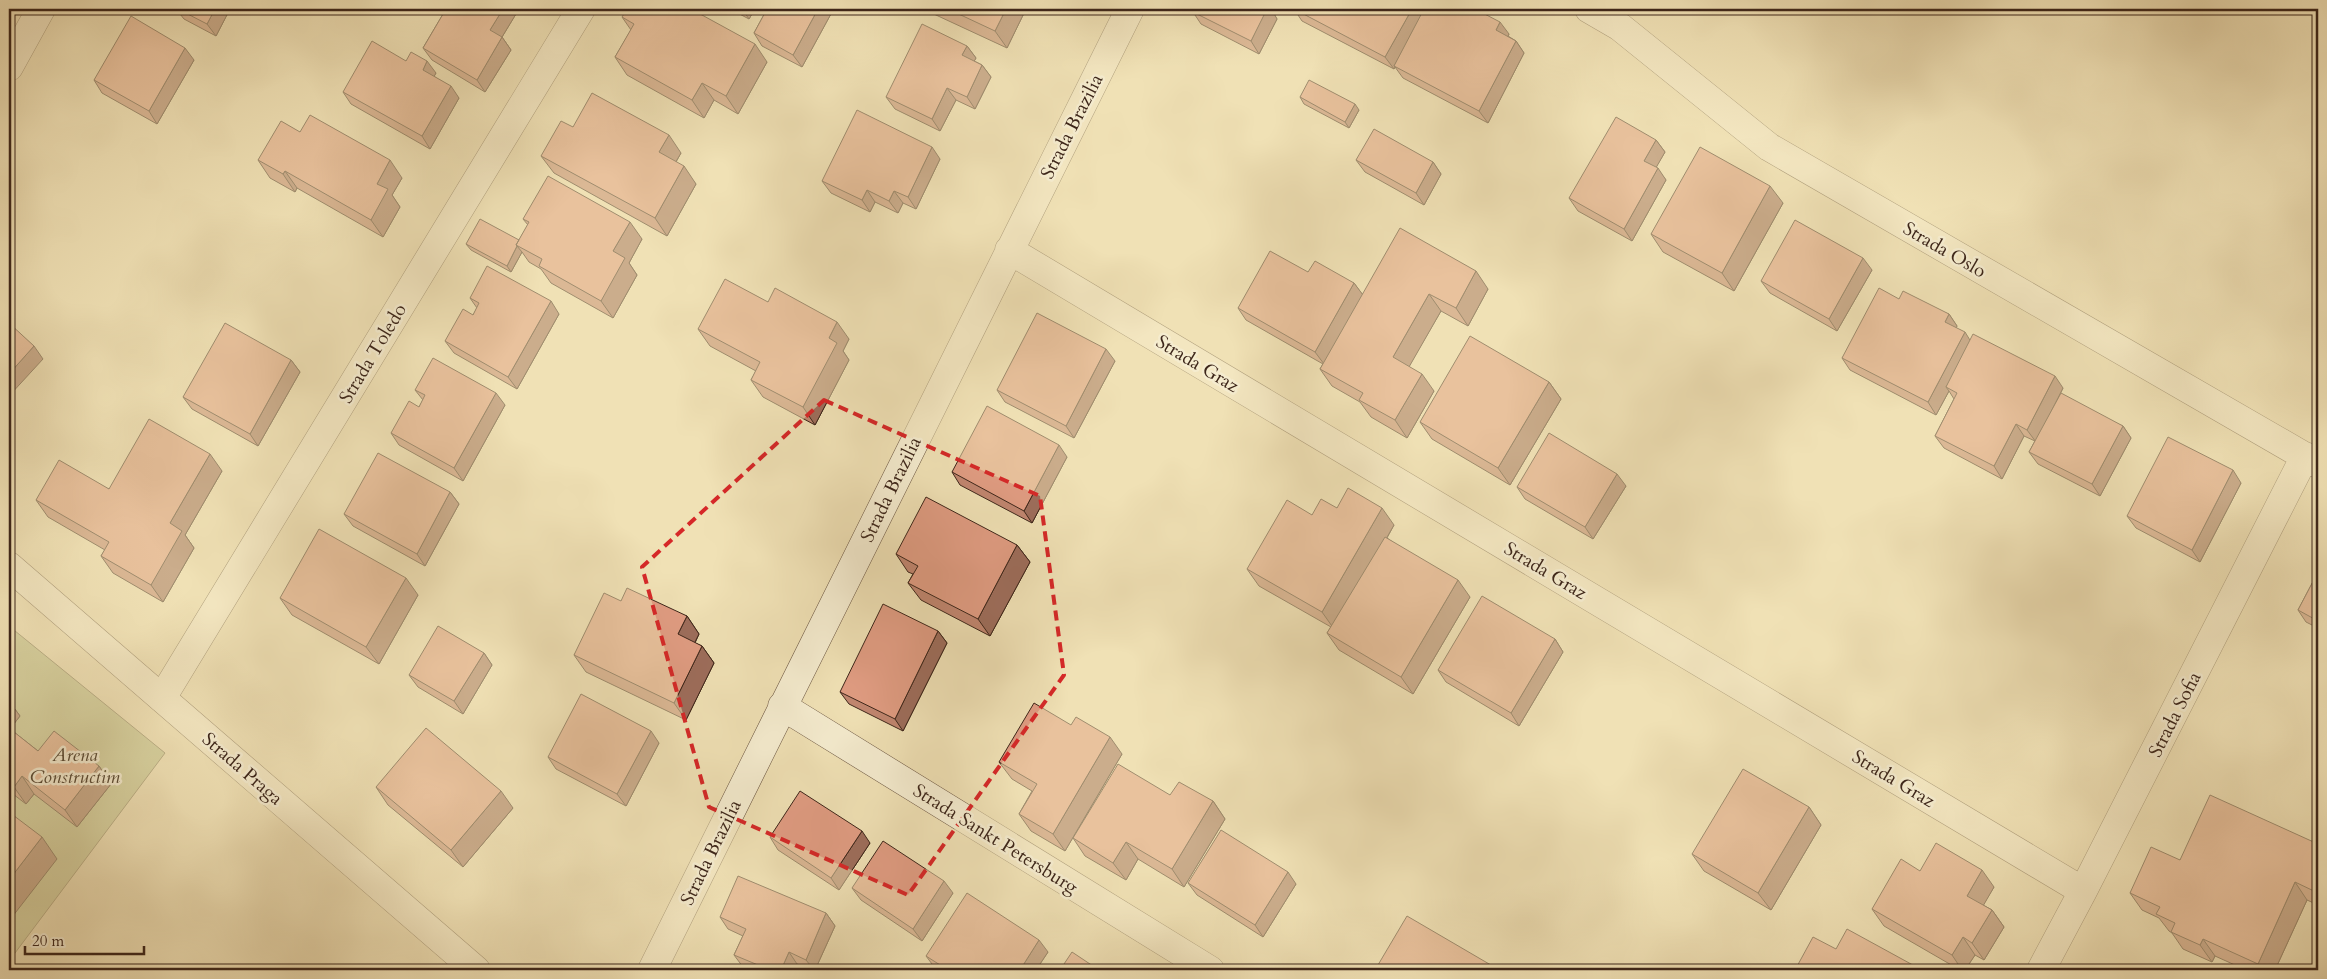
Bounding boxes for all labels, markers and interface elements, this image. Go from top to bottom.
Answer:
street label: Strada Brazilia [1034,70,1109,183]
street label: Strada Oslo [1898,216,1991,284]
street label: Strada Toledo [333,299,413,408]
street label: Strada Graz [1151,329,1244,399]
street label: Strada Brazilia [854,432,928,547]
street label: Strada Graz [1499,536,1592,606]
street label: Strada Sofia [2142,667,2208,762]
street label: Strada Praga [196,726,288,811]
park label: Arena Constructim [30,742,121,790]
street label: Strada Graz [1847,744,1940,814]
street label: Strada Sankt Petersburg [908,778,1083,900]
street label: Strada Brazilia [674,795,748,910]
scale bar [25,924,144,956]
text: 20 m [32,931,64,951]

